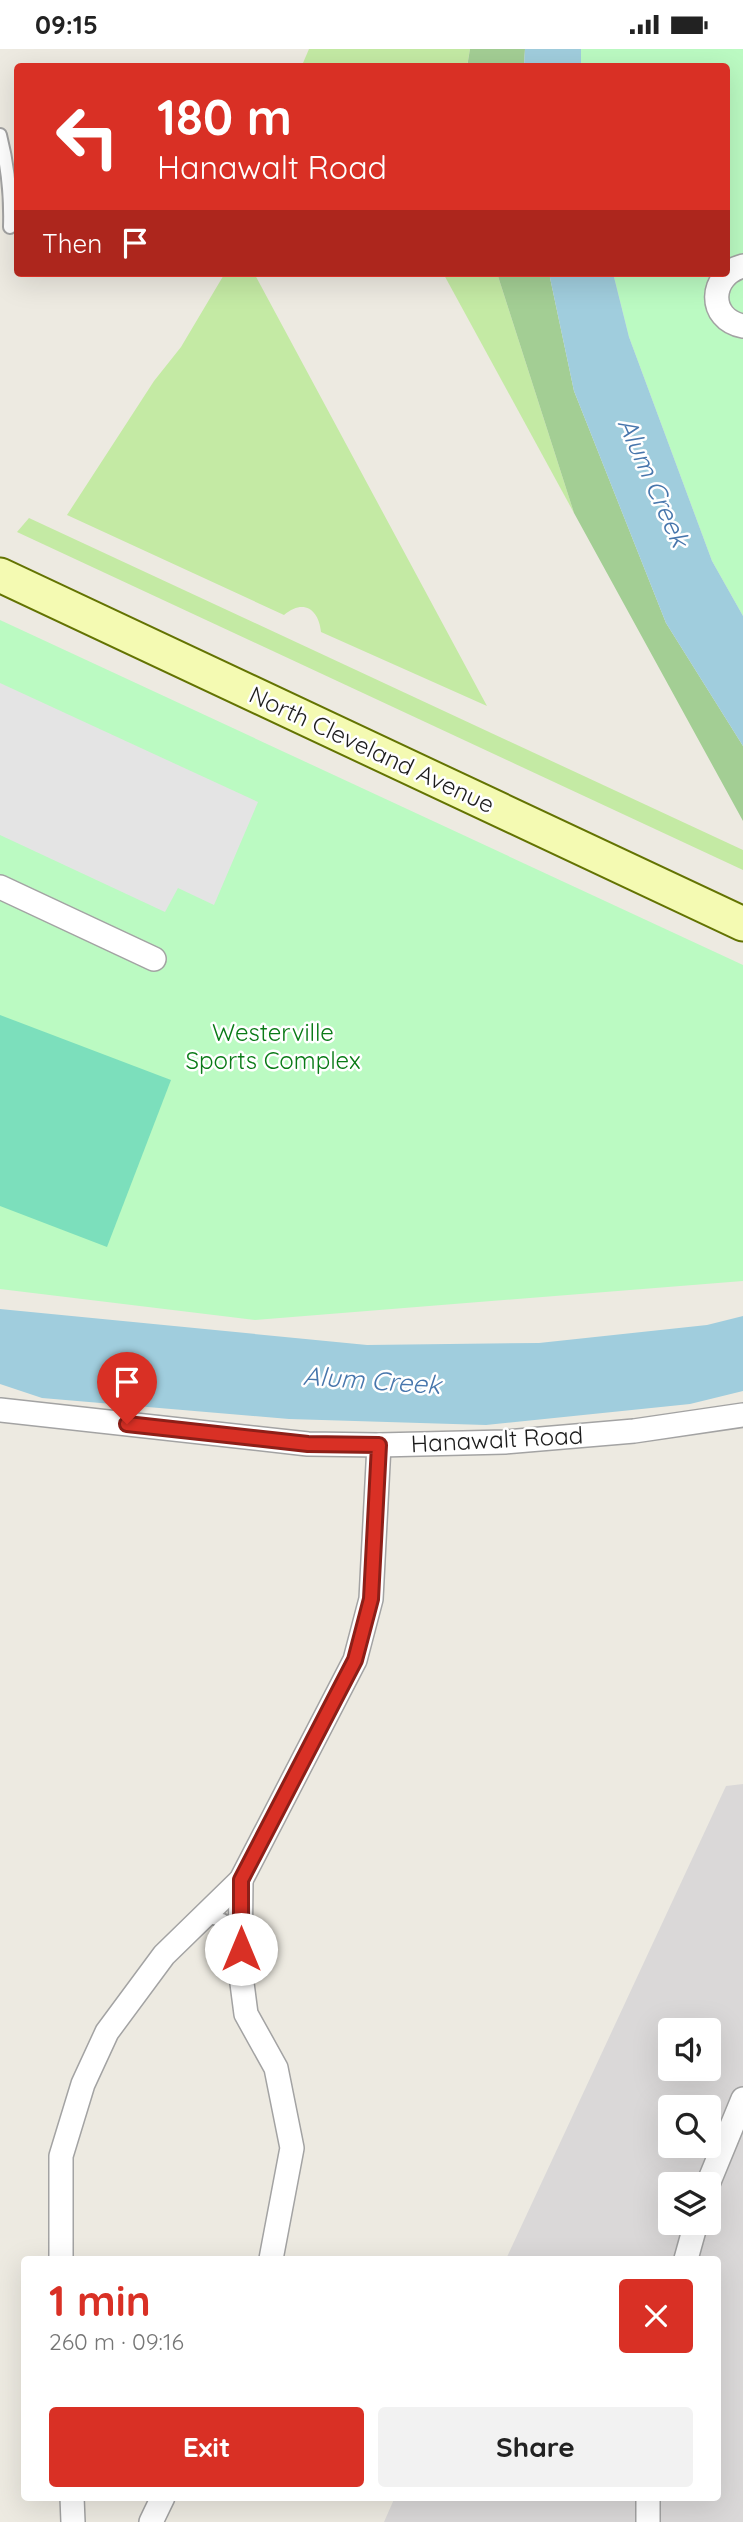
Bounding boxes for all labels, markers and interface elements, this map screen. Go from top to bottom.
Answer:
text: 09:15 [35,8,98,41]
text: 180 m [157,86,292,147]
icon: left [42,91,133,182]
text: Hanawalt Road [157,147,387,187]
icon: arrive [116,224,154,262]
text: Then [42,227,102,260]
water label: Alum Creek [611,412,698,554]
street label: North Cleveland Avenue [245,679,499,819]
park label: Westerville Sports Complex [185,1017,361,1075]
pin [97,1352,157,1424]
water label: Alum Creek [302,1359,444,1401]
icon: arrive [108,1363,146,1401]
street label: Hanawalt Road [410,1420,584,1458]
position arrow [204,1912,278,1986]
map controls [658,2018,721,2235]
button: sound [658,2018,721,2081]
button: search [658,2095,721,2158]
button: layers [658,2172,721,2235]
text: 1 min [49,2274,151,2327]
button: close [619,2279,693,2353]
text: 260 m · 09:16 [49,2327,184,2356]
button: Exit [49,2407,364,2487]
button: Share [378,2407,693,2487]

